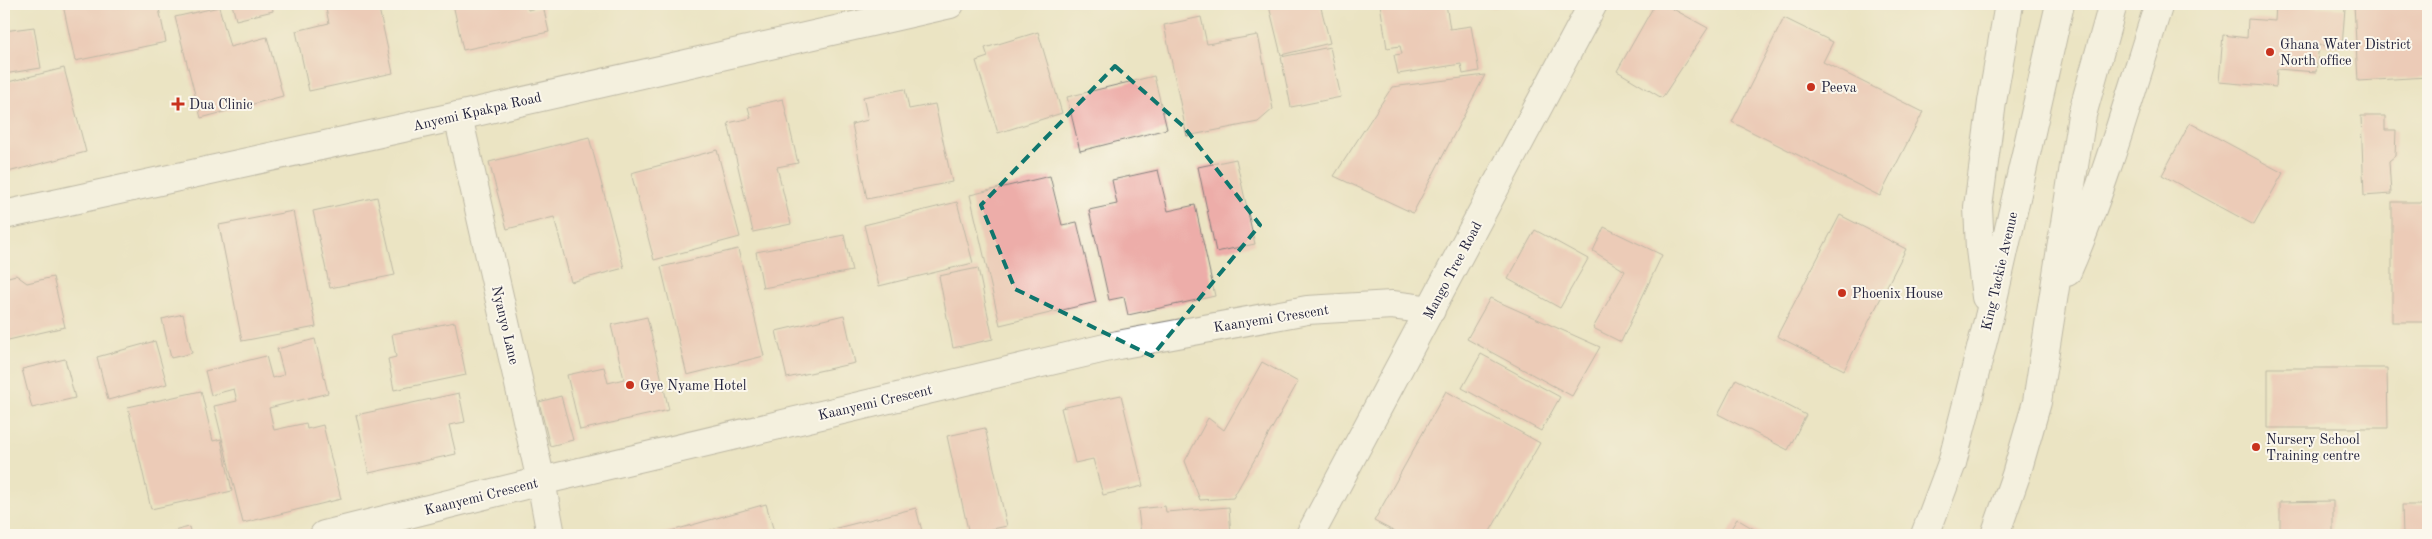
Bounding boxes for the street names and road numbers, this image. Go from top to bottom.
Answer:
street label: Anyemi Kpakpa Road [412,90,543,134]
street label: King Tackie Avenue [1979,210,2020,332]
street label: Mango Tree Road [1421,219,1485,322]
street label: Nyanyo Lane [489,285,521,366]
street label: Kaanyemi Crescent [1212,303,1330,335]
street label: Kaanyemi Crescent [817,383,934,423]
street label: Kaanyemi Crescent [423,476,540,518]

